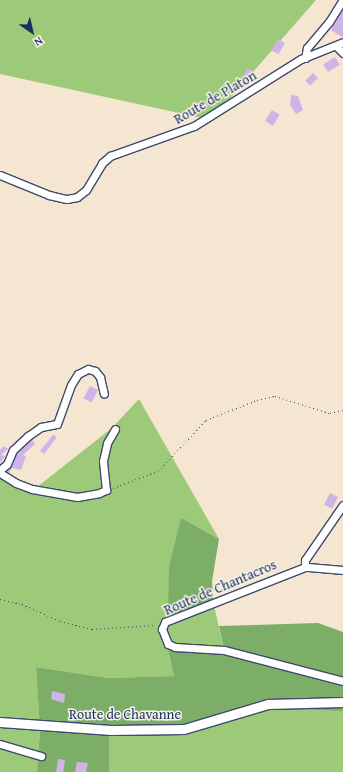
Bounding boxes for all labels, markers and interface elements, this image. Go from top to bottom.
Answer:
north arrow [12,12,52,52]
text: N [31,33,46,51]
street label: Route de Platon [171,67,259,127]
street label: Route de Chantacros [161,556,279,618]
street label: Route de Chavanne [69,706,181,722]

